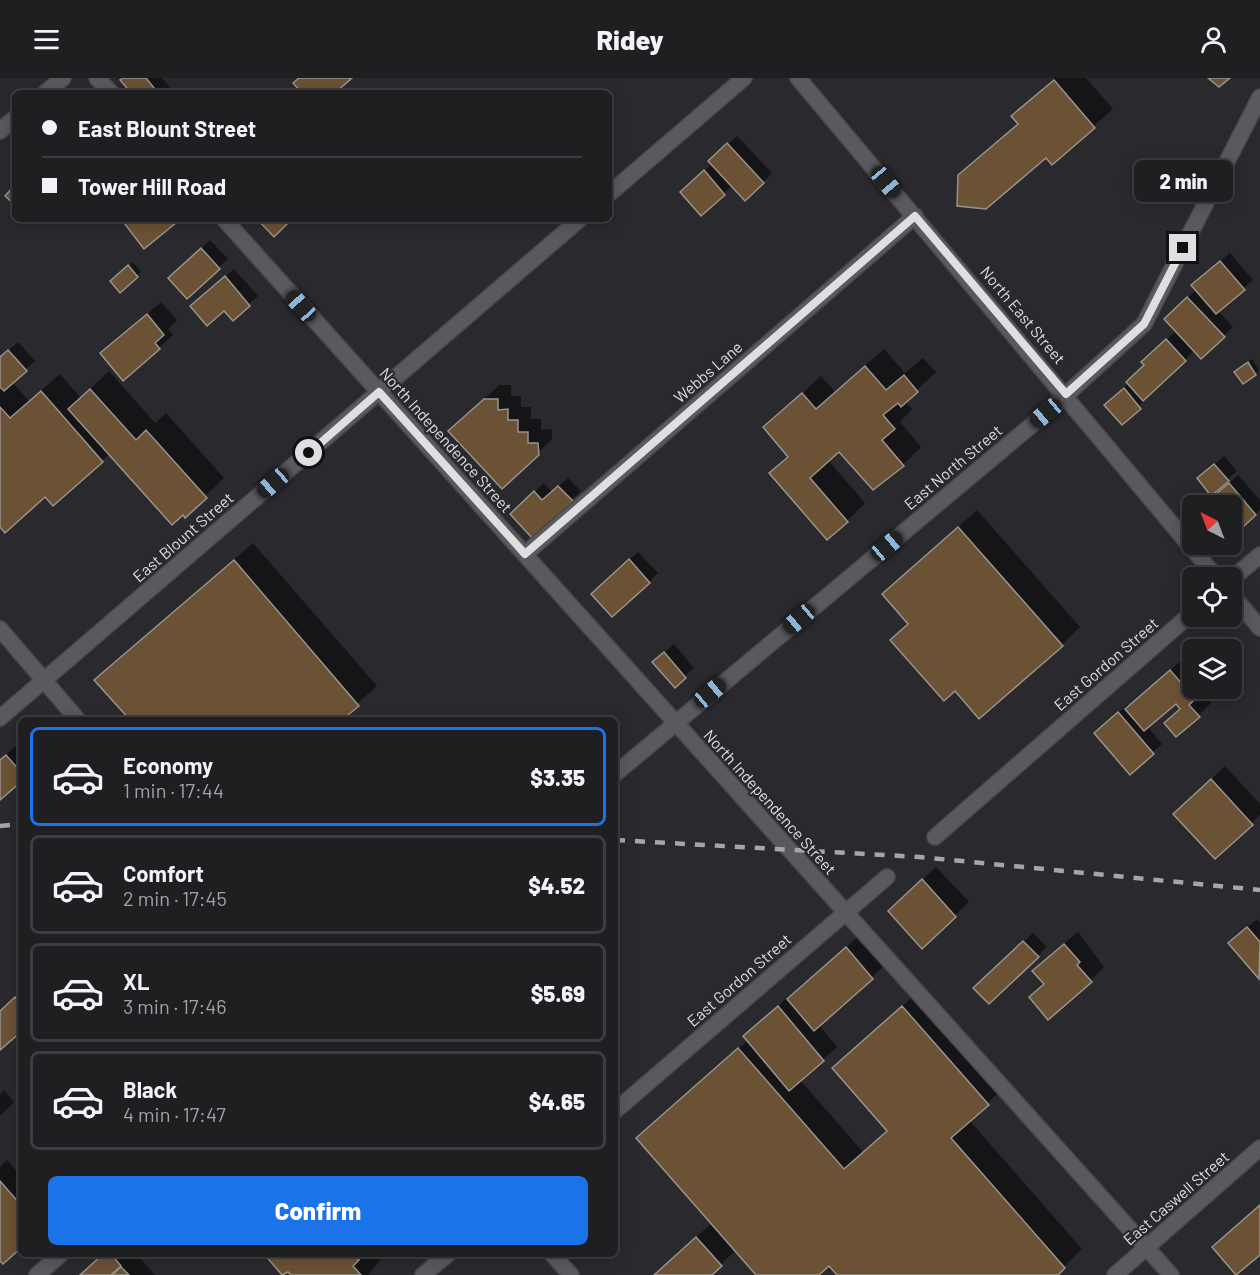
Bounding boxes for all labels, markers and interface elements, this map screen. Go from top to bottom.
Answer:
icon: menu [30,23,63,56]
text: Ridey [597,23,663,55]
icon: person [1197,23,1230,56]
text: East Blount Street [78,115,256,141]
callout: 2 min [1134,161,1232,203]
car [868,162,904,202]
text: 2 min [1159,169,1208,193]
text: Tower Hill Road [78,173,226,199]
route end [1169,234,1196,261]
street label: North East Street [977,262,1070,367]
car [282,287,320,325]
street label: Webbs Lane [670,337,746,406]
street label: North Independence Street [376,363,516,516]
car [1026,395,1066,431]
street label: East North Street [900,420,1005,513]
route start [295,439,322,466]
car [254,464,292,502]
street label: East Blount Street [129,488,237,585]
north arrow [1182,495,1242,555]
map controls [1182,495,1242,699]
car [867,528,907,564]
button: locate [1182,567,1242,627]
car [779,601,819,637]
street label: East Gordon Street [1050,613,1162,714]
button: layers [1182,639,1242,699]
car [690,675,730,711]
street label: North Independence Street [700,725,840,878]
icon: car [51,750,105,804]
text: Economy [123,752,213,778]
text: $3.35 [530,764,585,790]
text: 1 min · 17:44 [123,778,224,802]
icon: car [51,858,105,912]
text: Comfort [123,860,204,886]
text: $4.52 [528,872,585,898]
text: 2 min · 17:45 [123,886,227,910]
street label: East Gordon Street [683,929,795,1030]
icon: car [51,966,105,1020]
text: XL [123,968,149,994]
text: $5.69 [531,980,585,1006]
text: 3 min · 17:46 [123,994,226,1018]
icon: car [51,1074,105,1128]
text: Black [123,1076,177,1102]
text: $4.65 [529,1088,585,1114]
text: 4 min · 17:47 [123,1102,226,1126]
street label: East Caswell Street [1119,1147,1232,1249]
button: Confirm [48,1176,588,1245]

